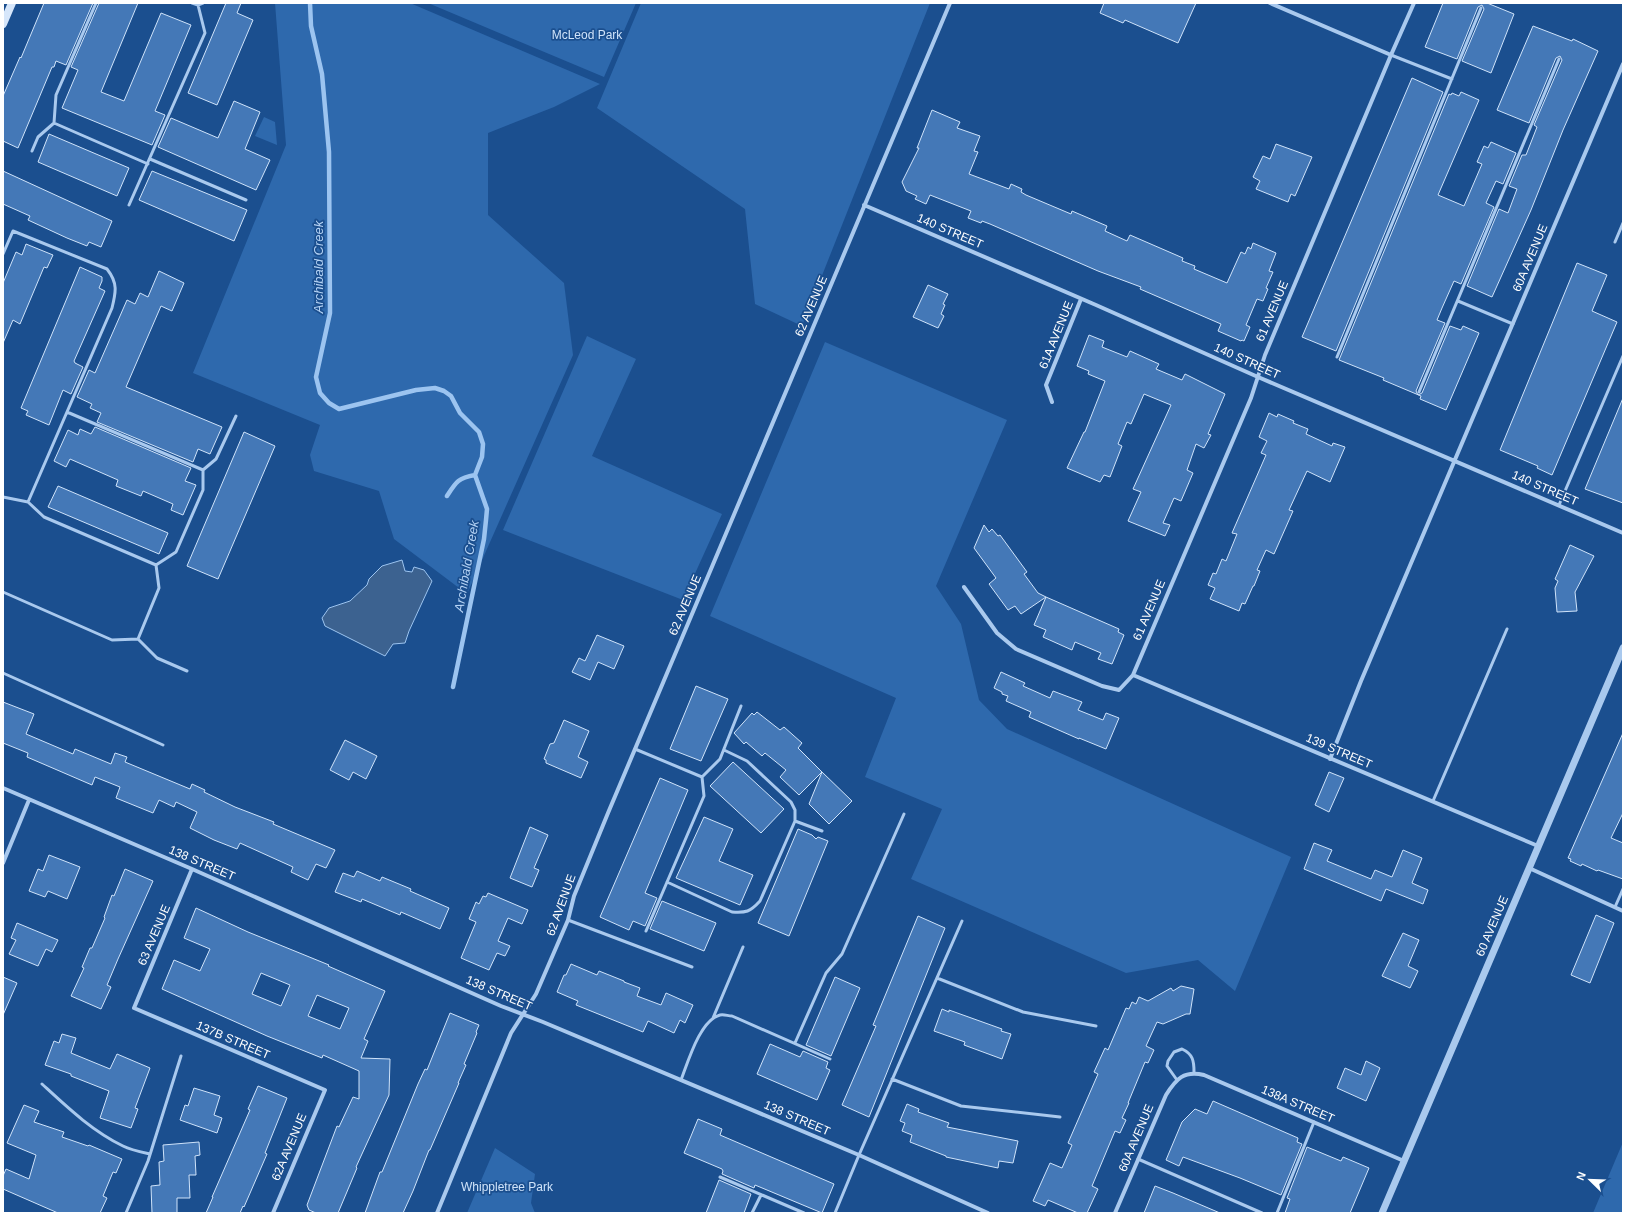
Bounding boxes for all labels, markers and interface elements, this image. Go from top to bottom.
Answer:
park label: McLeod Park [552,28,623,42]
street label: 140 STREET [915,211,986,252]
water label: Archibald Creek [311,219,326,314]
street label: 60A AVENUE [1510,222,1550,294]
street label: 62 AVENUE [792,274,830,338]
street label: 61 AVENUE [1253,279,1291,343]
street label: 61A AVENUE [1036,299,1076,371]
street label: 140 STREET [1212,340,1283,382]
street label: 140 STREET [1510,468,1581,509]
water label: Archibald Creek [451,518,482,614]
street label: 62 AVENUE [666,573,704,637]
street label: 61 AVENUE [1130,578,1168,642]
street label: 139 STREET [1304,731,1375,772]
street label: 138 STREET [167,843,238,884]
street label: 62 AVENUE [543,872,579,938]
street label: 60 AVENUE [1473,894,1511,958]
street label: 63 AVENUE [135,903,173,967]
street label: 138 STREET [464,973,535,1014]
street label: 137B STREET [194,1018,273,1062]
street label: 138A STREET [1259,1082,1337,1126]
street label: 138 STREET [762,1098,833,1139]
street label: 60A AVENUE [1116,1102,1156,1174]
street label: 62A AVENUE [269,1111,309,1183]
north arrow [1570,1160,1610,1200]
text: N [1574,1170,1588,1182]
park label: Whippletree Park [461,1180,554,1194]

